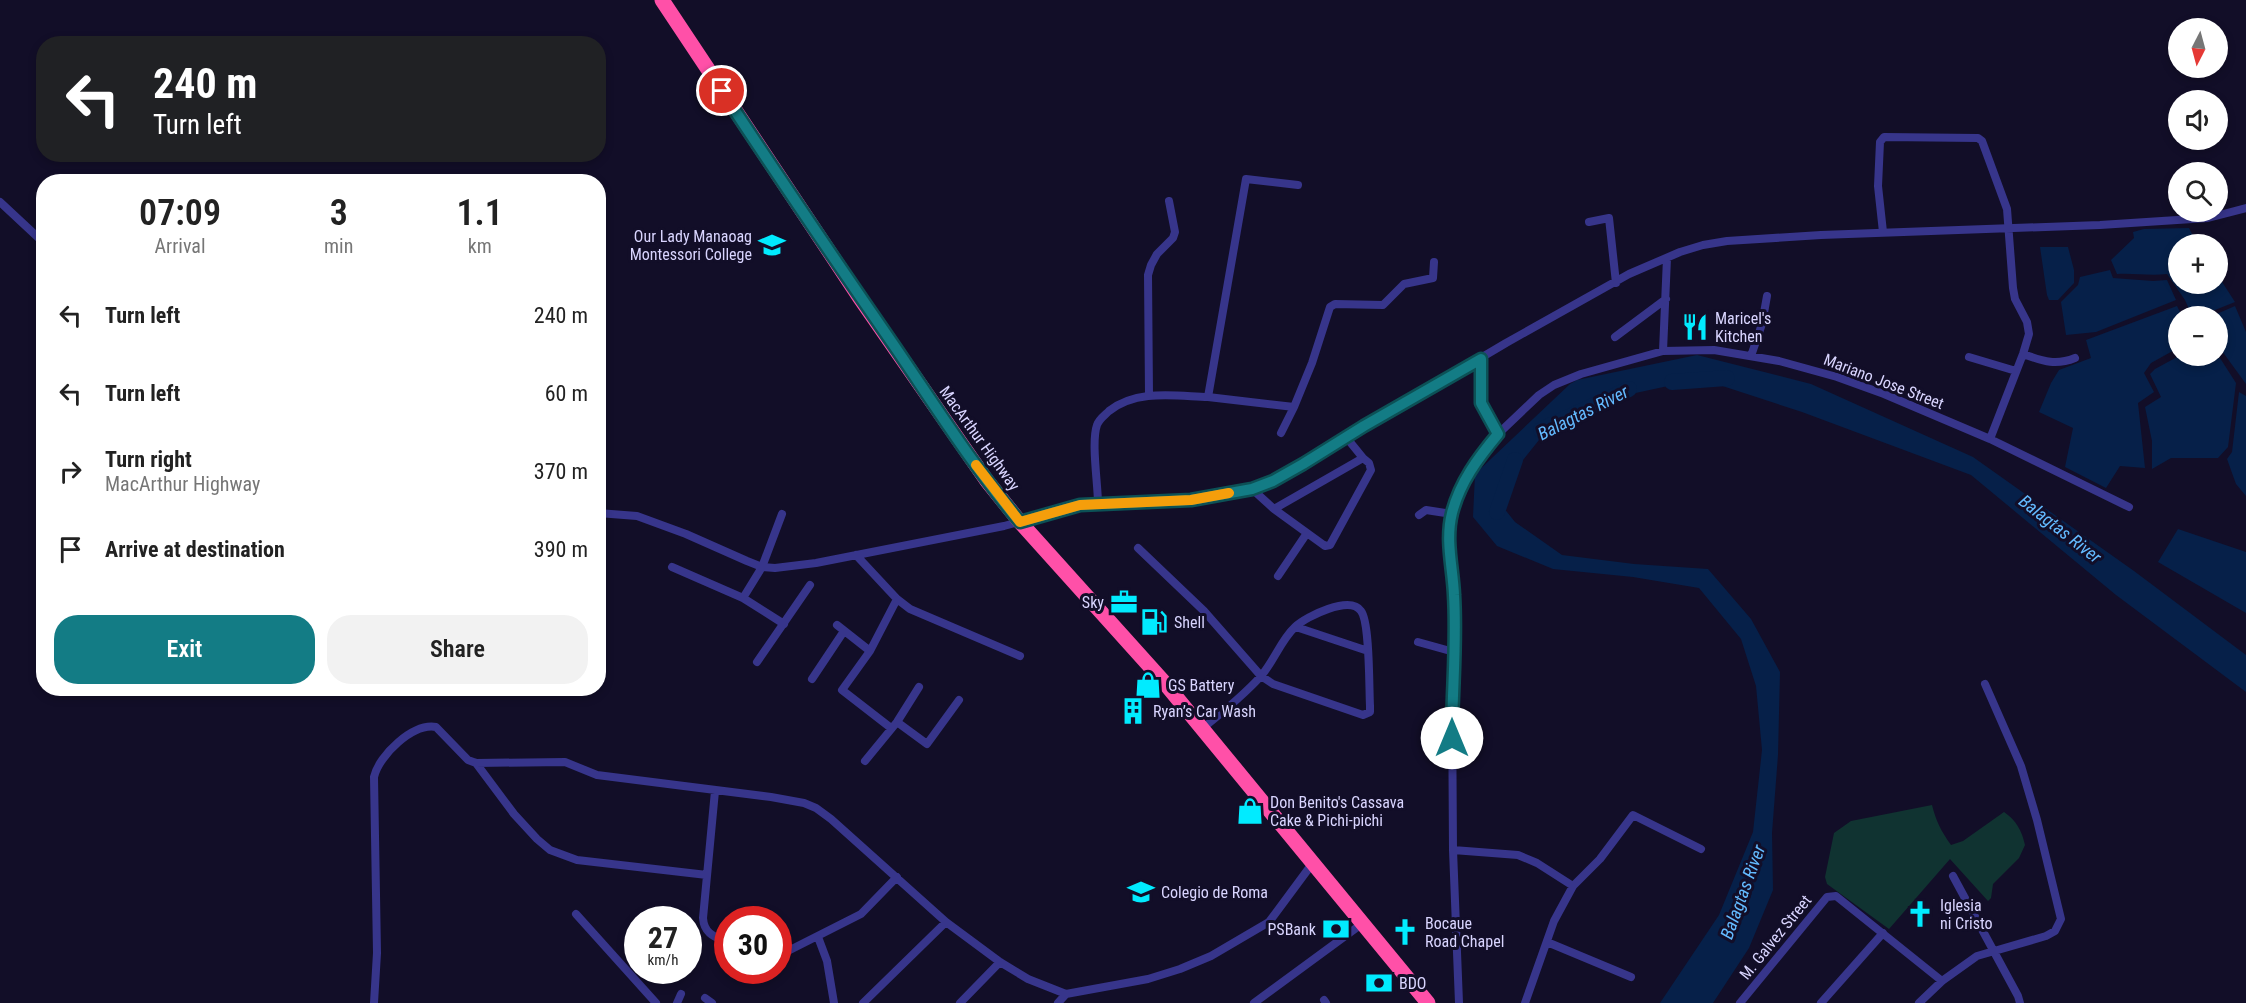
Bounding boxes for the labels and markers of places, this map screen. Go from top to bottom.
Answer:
pin [696,65,747,116]
place label: Our Lady Manaoag Montessori College [630,227,752,264]
school or university icon: Our Lady Manaoag Montessori College [757,230,787,260]
place label: Maricel's Kitchen [1715,309,1771,346]
restaurant icon: Maricel's Kitchen [1680,312,1710,342]
office icon: Sky [1109,587,1139,617]
place label: Sky [1082,593,1104,612]
fuel station icon: Shell [1139,607,1169,637]
place label: Shell [1174,613,1205,632]
shop icon: GS Battery [1133,670,1163,700]
place label: GS Battery [1168,676,1235,695]
building icon: Ryan’s Car Wash [1118,696,1148,726]
place label: Ryan’s Car Wash [1153,702,1256,721]
place label: Don Benito's Cassava Cake & Pichi-pichi [1270,793,1404,830]
shop icon: Don Benito's Cassava Cake & Pichi-pichi [1235,796,1265,826]
school or university icon: Colegio de Roma [1126,877,1156,907]
place label: Colegio de Roma [1161,883,1268,902]
place label: Iglesia ni Cristo [1940,896,1993,933]
church icon: Iglesia ni Cristo [1905,899,1935,929]
bank icon: PSBank [1321,914,1351,944]
place label: Bocaue Road Chapel [1425,914,1504,951]
church icon: Bocaue Road Chapel [1390,917,1420,947]
place label: PSBank [1267,920,1317,939]
bank icon: BDO [1364,968,1394,998]
place label: BDO [1399,974,1426,993]

